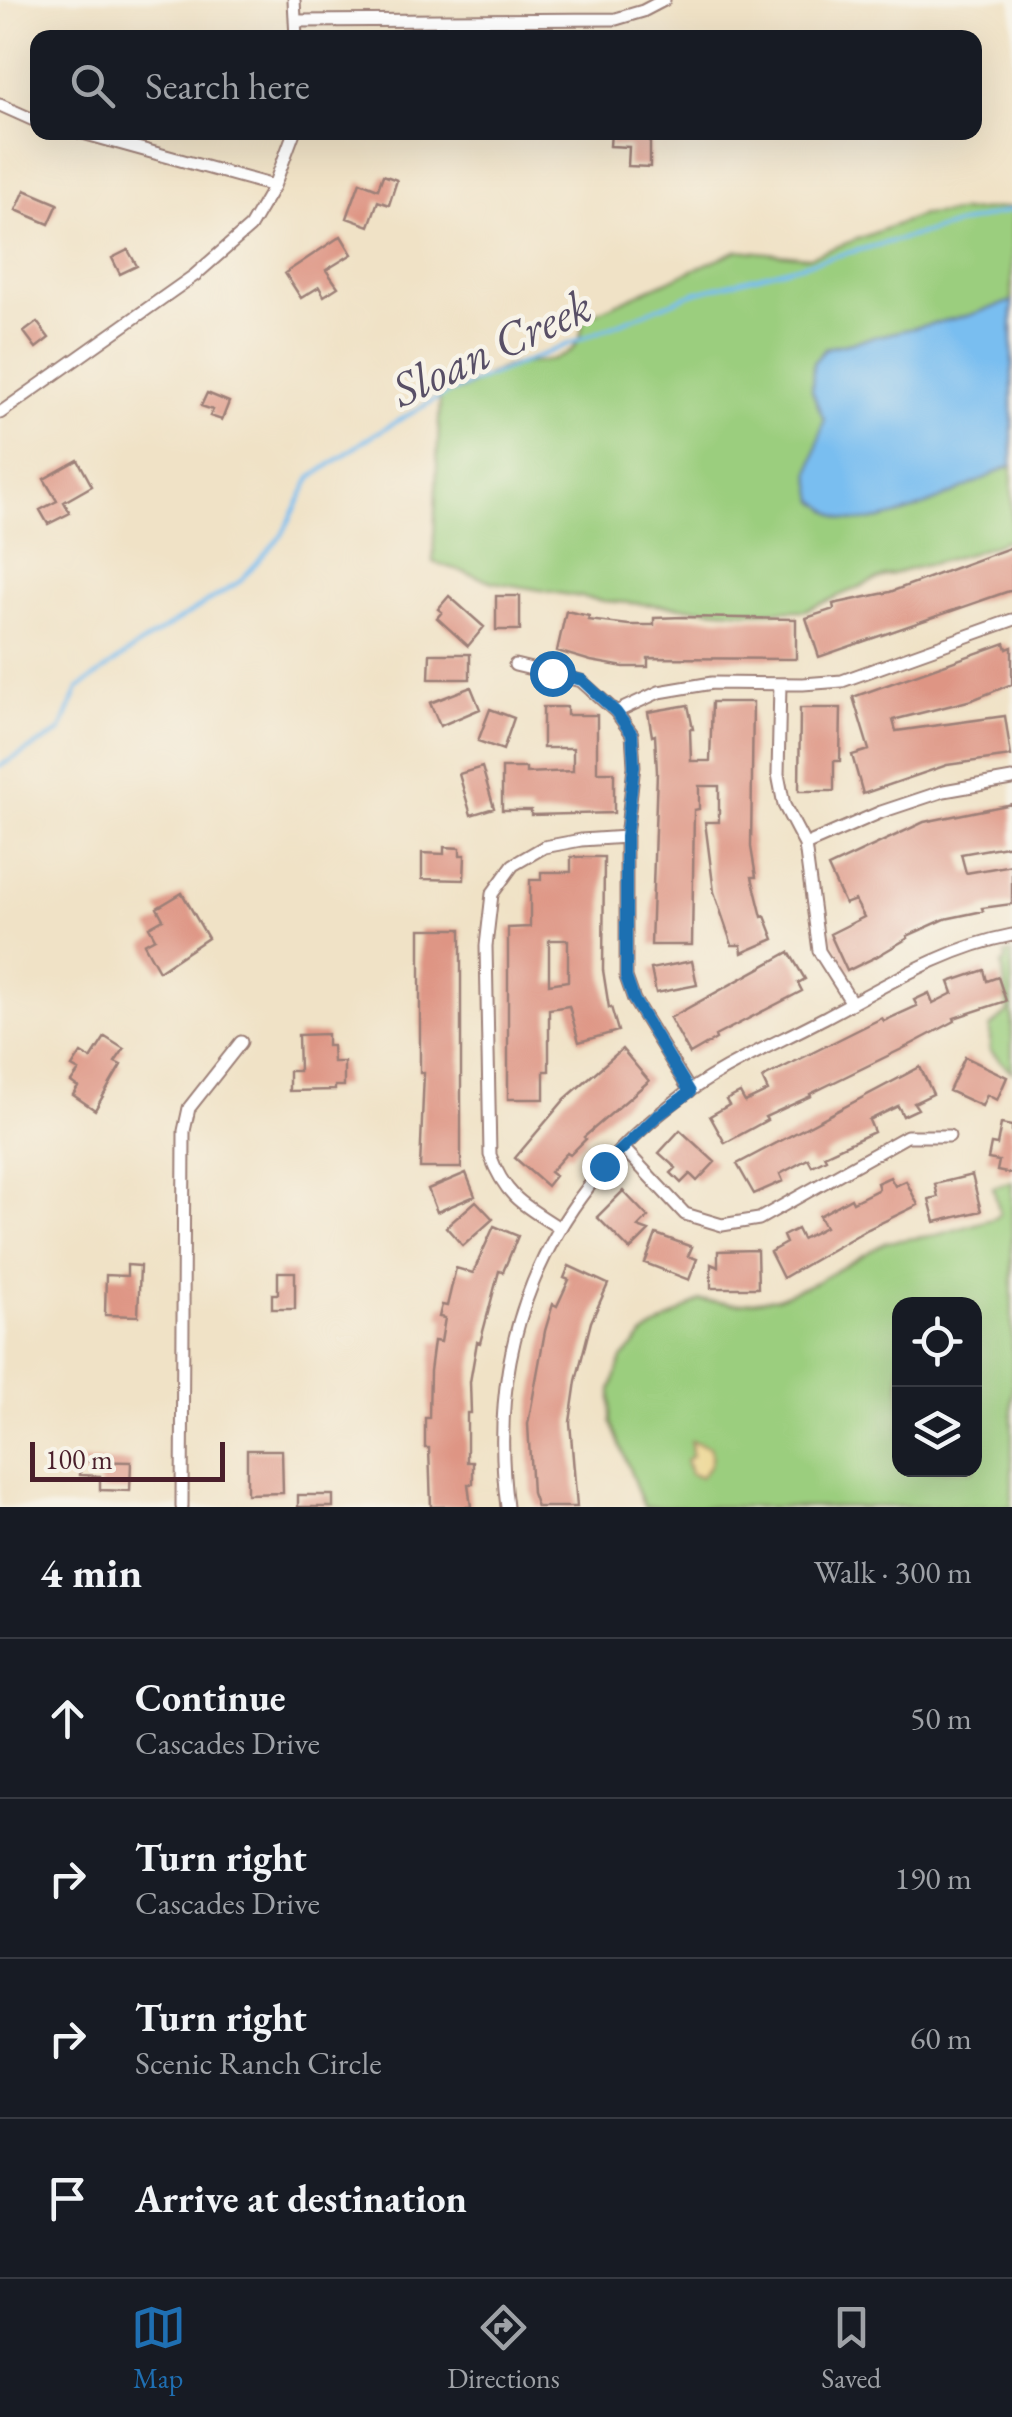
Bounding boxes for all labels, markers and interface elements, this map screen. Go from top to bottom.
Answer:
search box [30,30,982,140]
icon: search [65,58,120,113]
text: Search here [145,61,310,110]
water label: Sloan Creek [380,274,601,421]
route start [530,651,576,697]
route end [582,1144,628,1190]
map controls [892,1297,982,1477]
button: locate [892,1297,982,1387]
button: layers [892,1387,982,1477]
scale bar [30,1437,225,1482]
text: 100 m [45,1441,113,1477]
text: 4 min [40,1545,142,1600]
text: Walk · 300 m [814,1551,972,1593]
text: Continue [135,1673,286,1722]
icon: ahead [40,1691,95,1746]
text: 50 m [910,1697,972,1739]
text: Cascades Drive [135,1722,320,1764]
text: Turn right [135,1833,307,1882]
icon: right [40,1851,95,1906]
text: 190 m [895,1857,972,1899]
text: Cascades Drive [135,1882,320,1924]
text: Turn right [135,1993,307,2042]
icon: right [40,2011,95,2066]
text: 60 m [910,2017,972,2059]
text: Scenic Ranch Circle [135,2042,382,2084]
icon: arrive [40,2171,95,2226]
text: Arrive at destination [135,2174,467,2223]
tab: Map [131,2300,186,2396]
tab: Directions [447,2300,560,2396]
tab: Saved [821,2300,881,2396]

